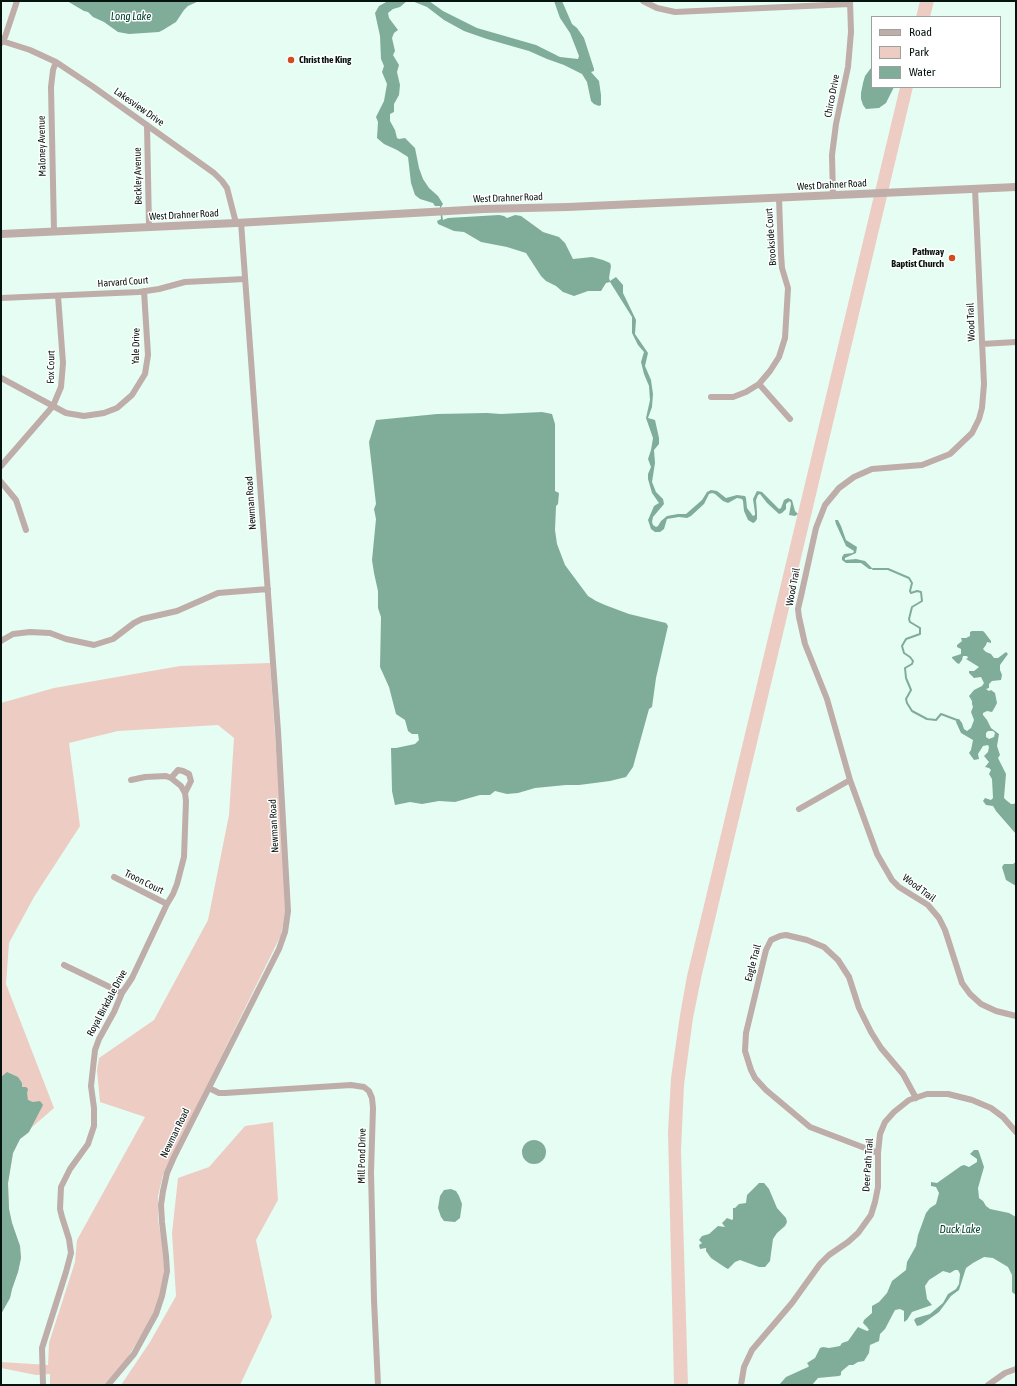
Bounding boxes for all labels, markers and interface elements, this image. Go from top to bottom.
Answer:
water label: Long Lake [111,10,151,24]
legend [871,16,1001,88]
text: Road [909,25,932,39]
text: Park [909,45,929,59]
place label: Christ the King [299,54,351,66]
marker: Christ the King [286,55,296,65]
text: Water [909,65,935,79]
street label: Chirco Drive [822,73,842,119]
street label: Lakesview Drive [112,85,166,129]
street label: Maloney Avenue [35,115,49,177]
street label: Beckley Avenue [131,147,145,205]
street label: West Drahner Road [797,177,867,193]
street label: West Drahner Road [473,191,543,205]
street label: West Drahner Road [149,207,219,223]
street label: Brookside Court [763,208,779,266]
place label: Pathway Baptist Church [891,246,944,270]
marker: Pathway Baptist Church [947,253,957,263]
street label: Harvard Court [97,274,149,290]
street label: Wood Trail [964,303,978,341]
street label: Yale Drive [130,328,142,364]
street label: Fox Court [45,350,57,384]
street label: Newman Road [243,476,259,530]
street label: Wood Trail [783,567,803,607]
street label: Newman Road [267,799,281,853]
street label: Troon Court [122,867,166,897]
street label: Wood Trail [900,872,938,904]
street label: Eagle Trail [742,943,764,983]
street label: Royal Birkdale Drive [84,968,130,1038]
street label: Newman Road [158,1106,192,1160]
street label: Mill Pond Drive [356,1128,368,1184]
street label: Deer Path Trail [860,1138,876,1192]
water label: Duck Lake [940,1223,980,1237]

